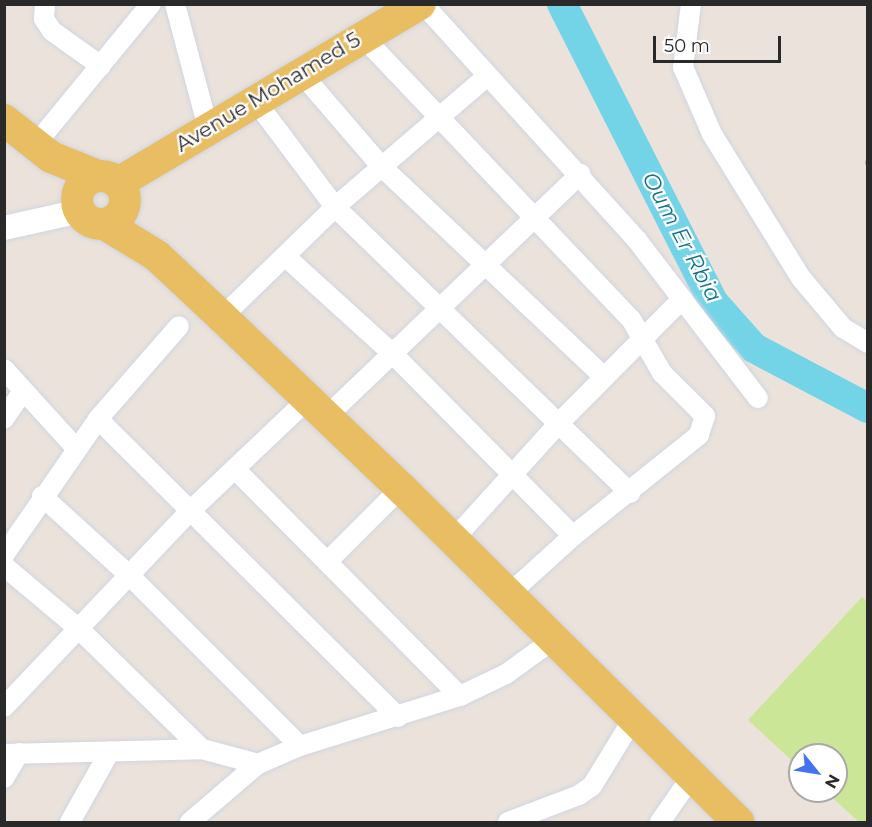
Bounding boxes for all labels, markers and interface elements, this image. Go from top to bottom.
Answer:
scale bar [656,24,784,62]
street label: Avenue Mohamed 5 [171,27,365,157]
text: 50 m [664,35,710,57]
water label: Oum Er Rbia [637,168,727,306]
north arrow [788,743,848,803]
text: N [821,771,844,792]

